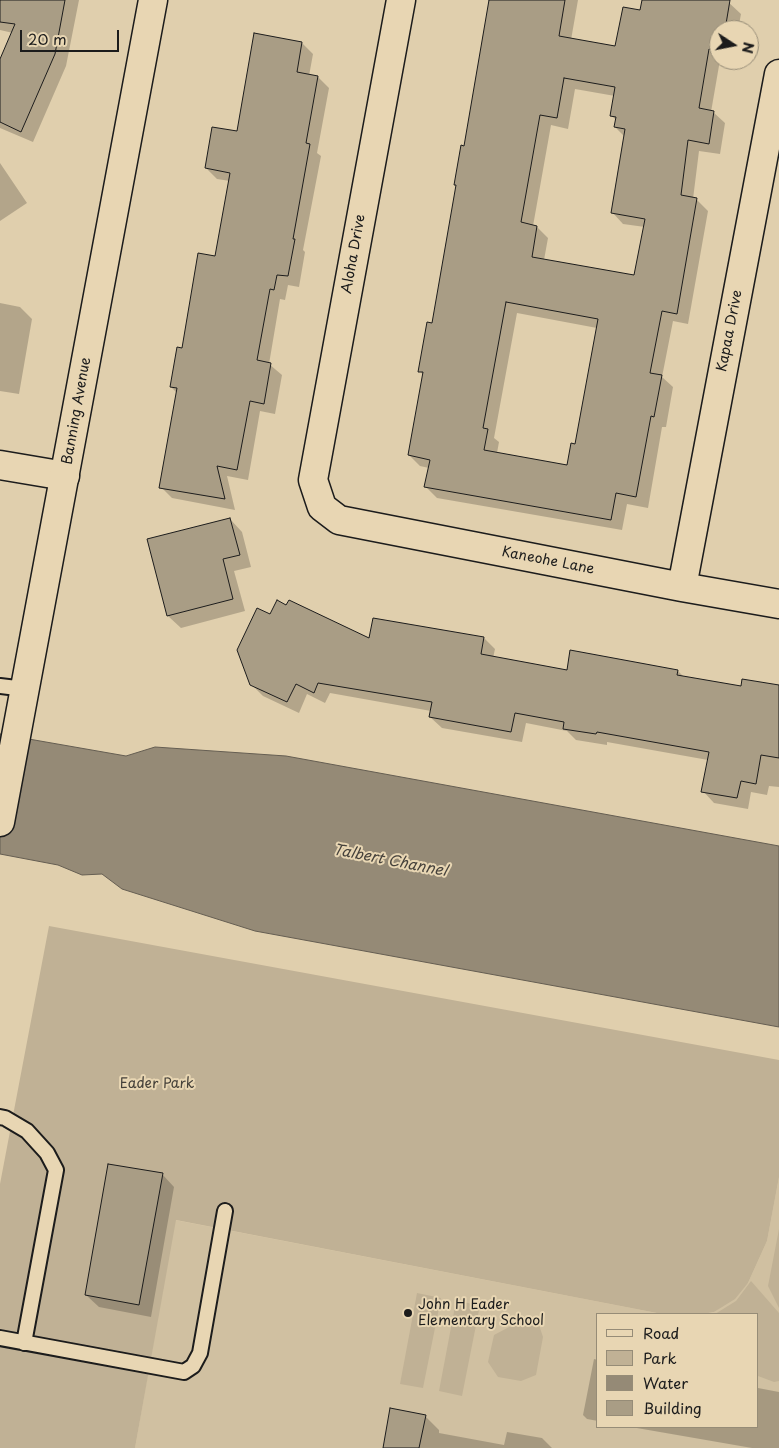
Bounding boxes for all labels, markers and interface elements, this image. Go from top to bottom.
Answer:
scale bar [22,20,121,52]
north arrow [709,20,759,70]
text: 20 m [28,27,67,50]
text: N [737,40,760,55]
street label: Aloha Drive [339,213,369,295]
street label: Kapaa Drive [714,289,746,373]
street label: Banning Avenue [59,356,95,466]
street label: Kaneohe Lane [500,544,596,578]
water label: Talbert Channel [332,841,448,881]
park label: Eader Park [120,1076,194,1092]
place label: John H Eader Elementary School [418,1297,544,1330]
marker: John H Eader Elementary School [402,1307,414,1319]
legend [596,1313,759,1428]
text: Road [643,1321,679,1344]
text: Park [643,1346,677,1369]
text: Water [643,1371,688,1394]
text: Building [643,1396,702,1419]

